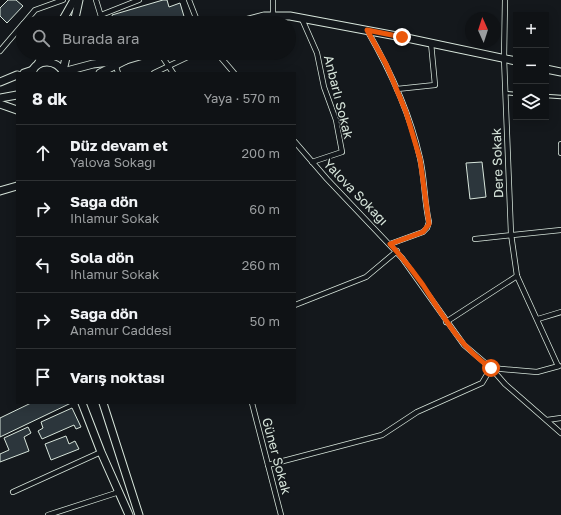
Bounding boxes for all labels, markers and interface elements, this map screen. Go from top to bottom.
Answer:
north arrow [465,12,501,48]
map controls [513,12,549,120]
button: + [513,12,549,48]
search box [16,16,296,60]
icon: search [30,27,52,49]
route end [393,28,411,46]
text: Burada ara [62,29,139,47]
button: − [513,48,549,84]
street label: Anbarlı Sokak [321,53,357,141]
button: layers [513,84,549,120]
text: 8 dk [32,88,67,109]
text: Yaya · 570 m [204,90,280,106]
street label: Dere Sokak [488,127,506,198]
text: Düz devam et [70,136,168,154]
icon: ahead [32,142,54,164]
text: 200 m [242,145,280,161]
text: Yalova Sokağı [70,154,156,170]
street label: Yalova Sokağı [320,156,392,228]
text: Sağa dön [70,192,138,210]
icon: right [32,198,54,220]
text: 60 m [249,201,280,217]
text: Ihlamur Sokak [70,210,159,226]
text: Sola dön [70,248,134,266]
icon: left [32,254,54,276]
text: 260 m [242,257,280,273]
text: Ihlamur Sokak [70,266,159,282]
text: Sağa dön [70,304,138,322]
icon: right [32,310,54,332]
text: 50 m [250,313,280,329]
text: Anamur Caddesi [70,322,172,338]
route start [482,359,500,377]
icon: arrive [32,366,54,388]
text: Varış noktası [70,368,165,386]
street label: Güner Sokak [259,416,295,497]

